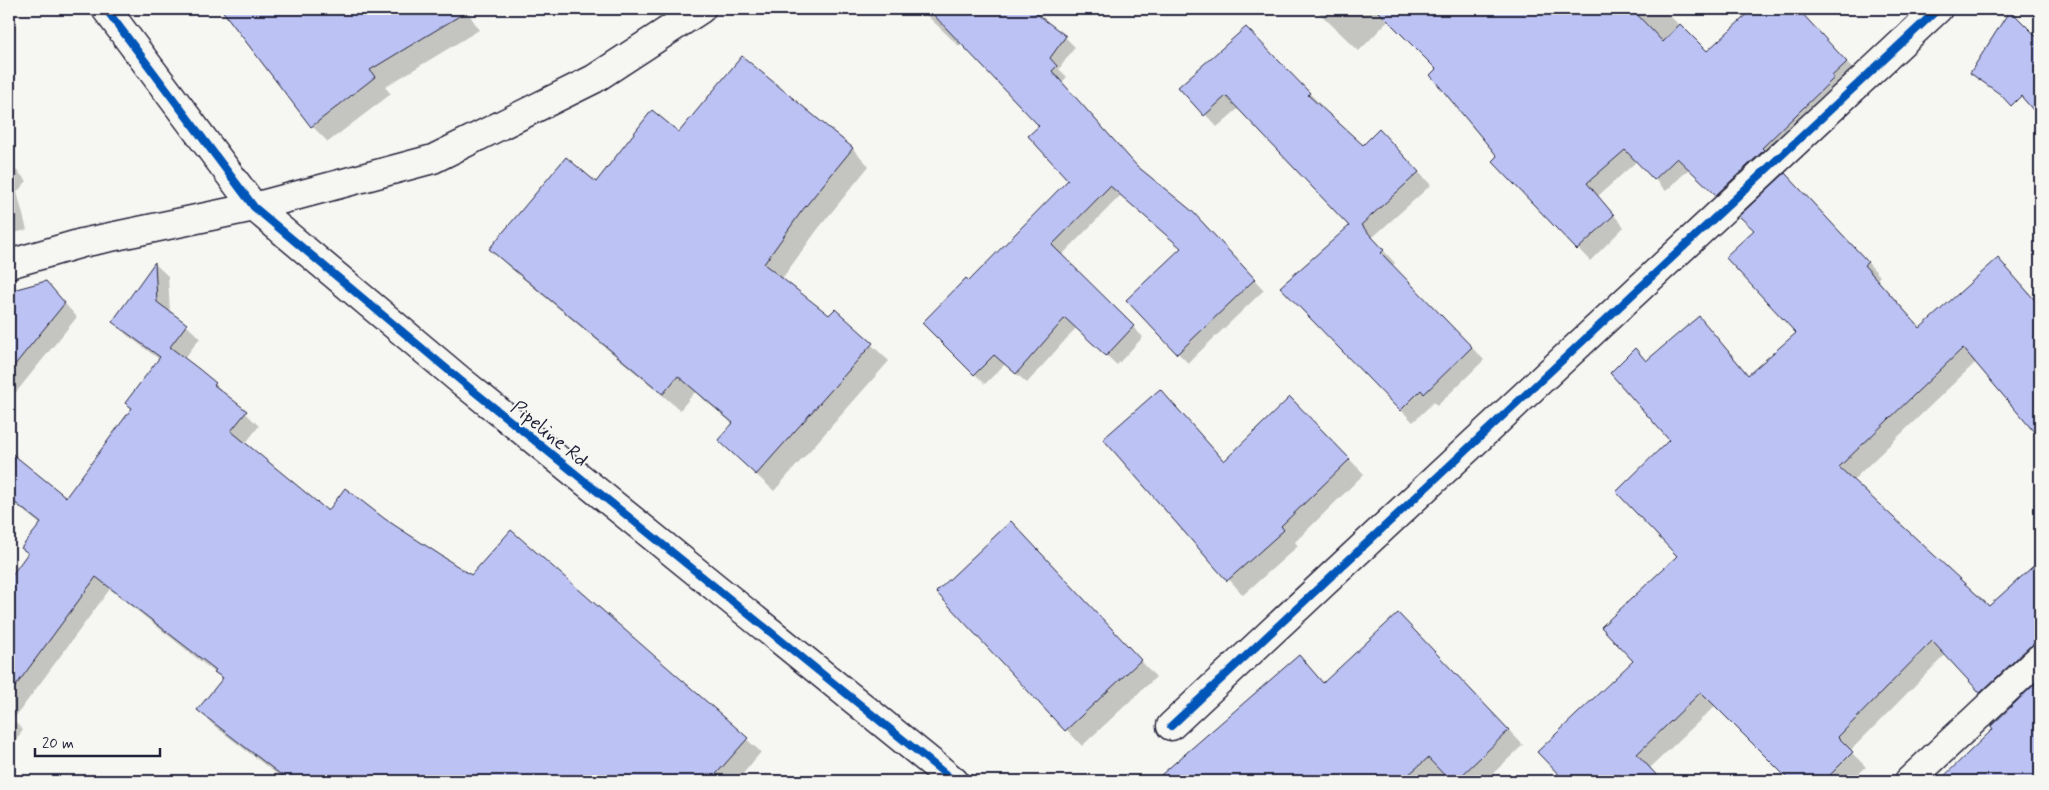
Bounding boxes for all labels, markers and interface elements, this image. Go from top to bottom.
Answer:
street label: Pipeline Rd [505,395,593,474]
scale bar [35,725,160,757]
text: 20 m [42,734,74,754]

